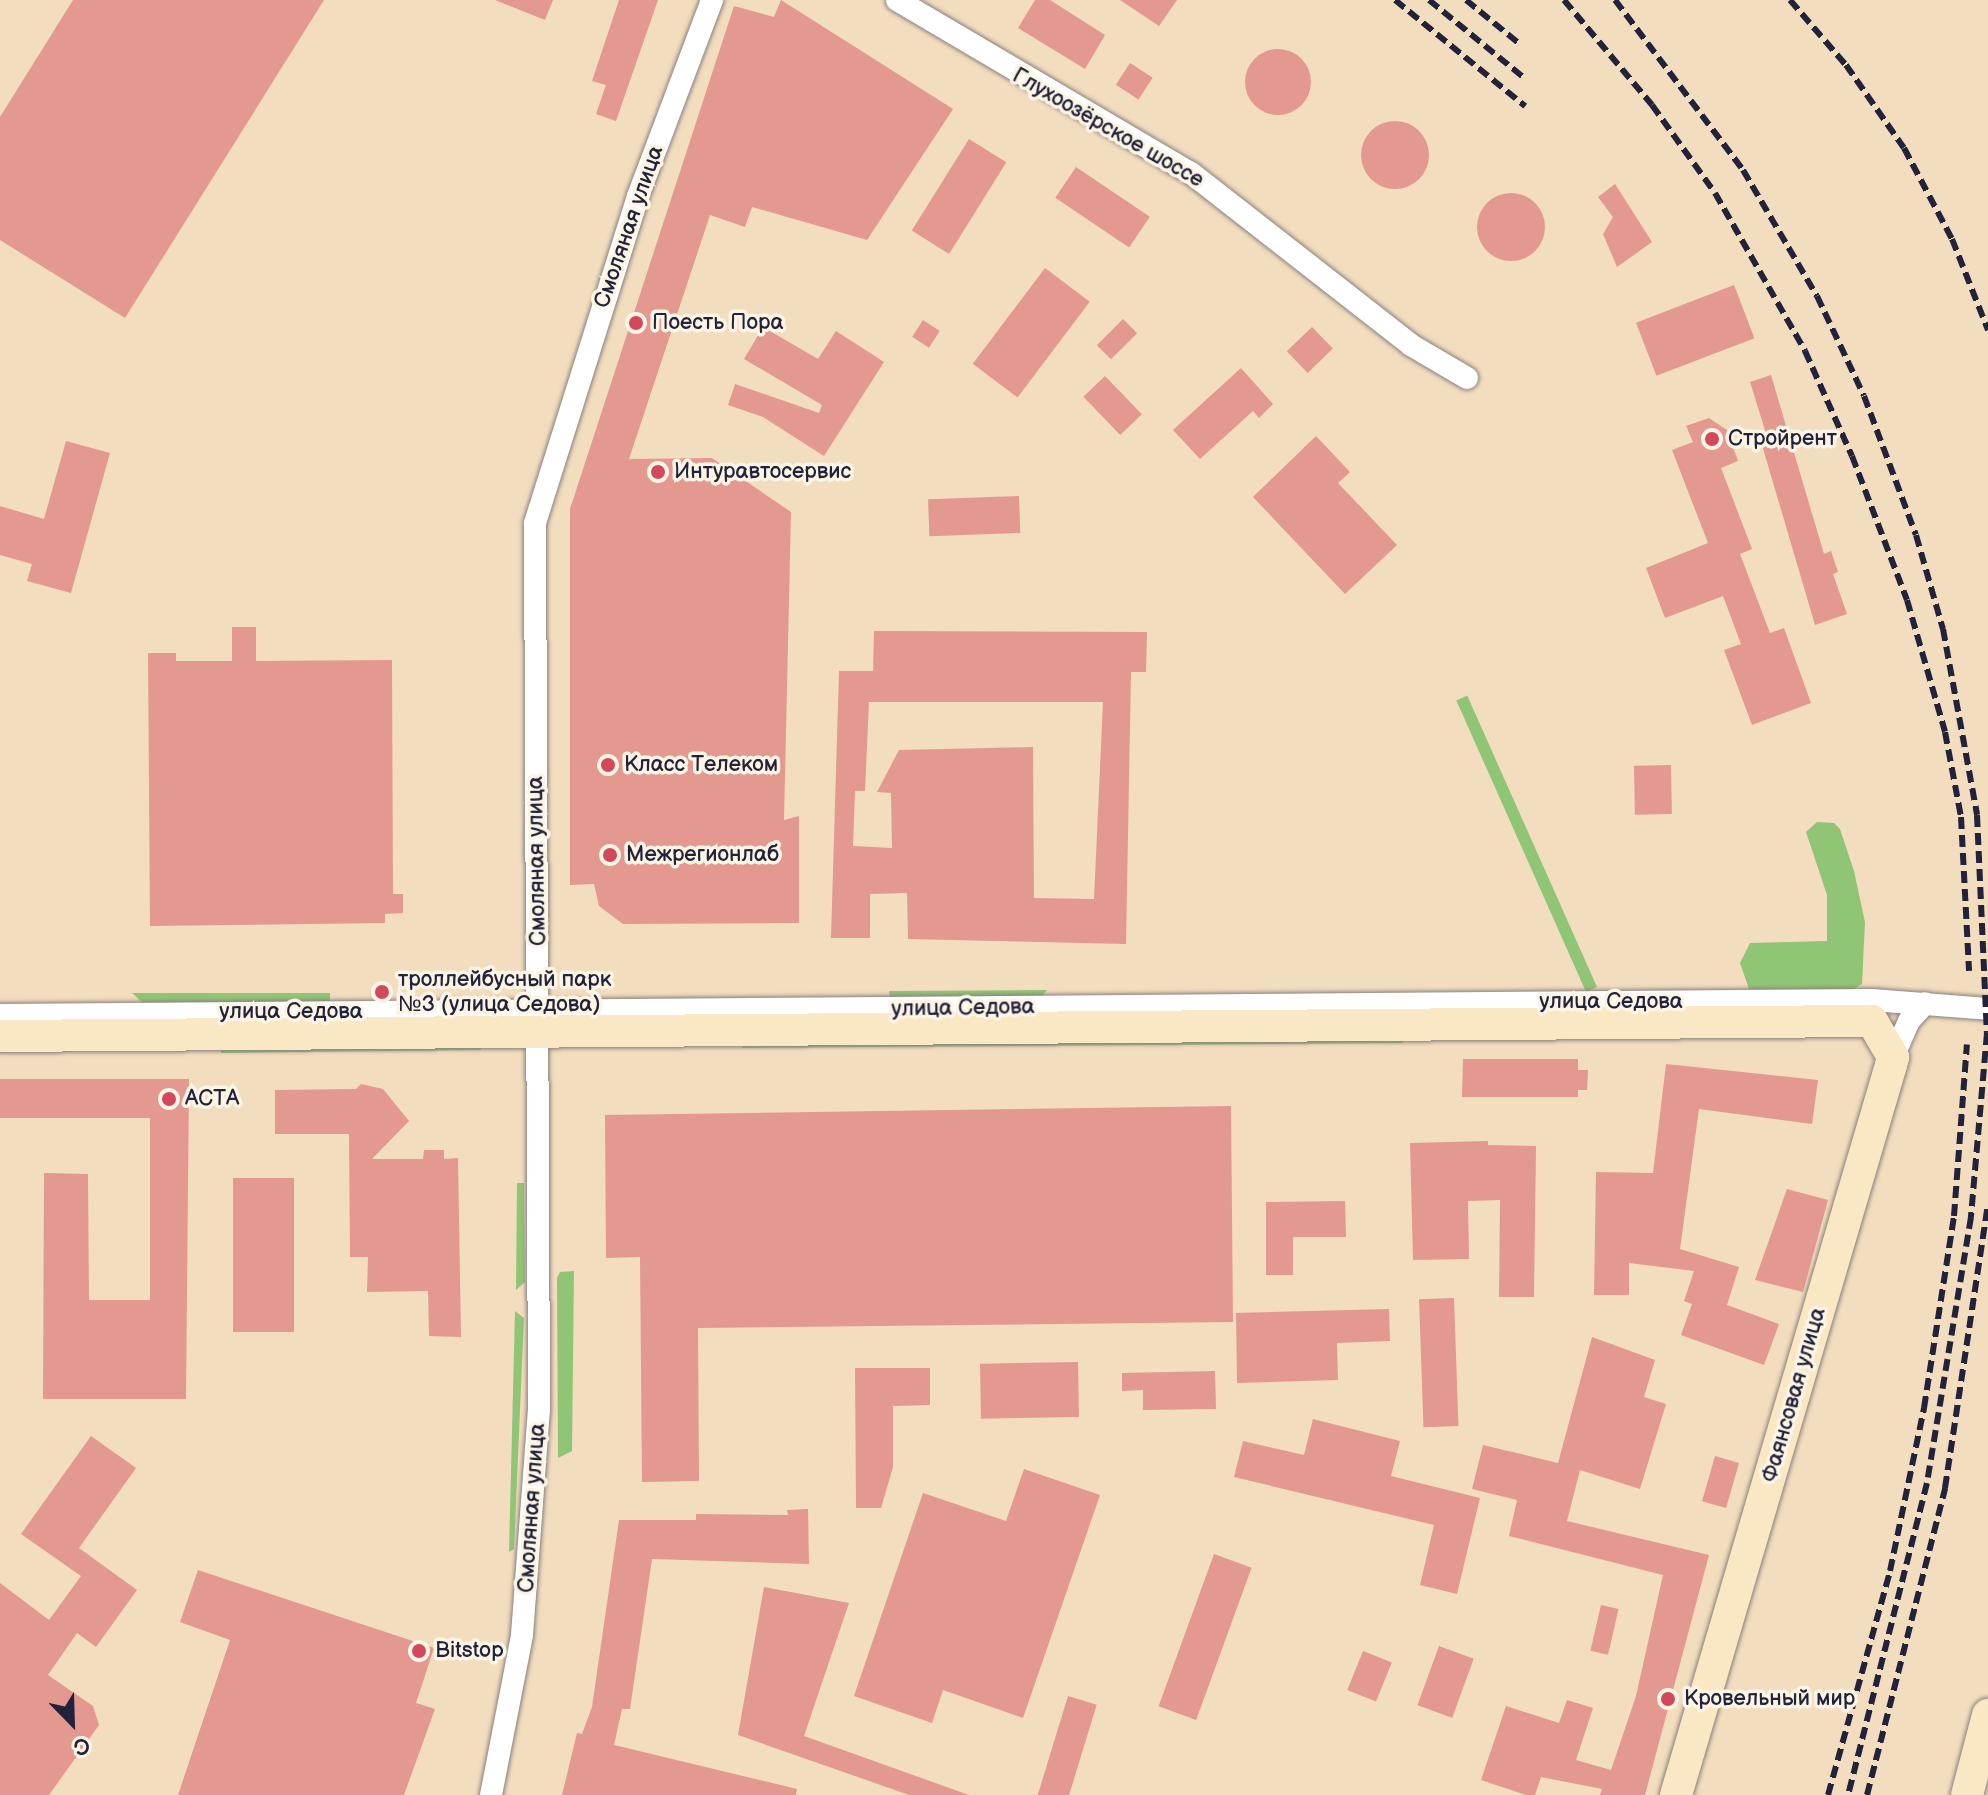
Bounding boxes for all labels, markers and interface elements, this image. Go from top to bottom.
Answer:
street label: Глухоозёрское шоссе [1008,62,1208,194]
street label: Смоляная улица [589,142,669,312]
place label: Поесть Пора [652,310,783,336]
marker: Поесть Пора [627,314,645,332]
place label: Стройрент [1728,426,1837,452]
marker: Стройрент [1703,430,1721,448]
place label: Интуравтосервис [674,459,851,485]
marker: Интуравтосервис [649,463,667,481]
place label: Класс Телеком [624,752,778,778]
marker: Класс Телеком [599,756,617,774]
street label: Смоляная улица [522,776,552,946]
place label: Межрегионлаб [626,842,779,868]
marker: Межрегионлаб [601,846,619,864]
place label: троллейбусный парк №3 (улица Седова) [398,966,611,1018]
marker: троллейбусный парк №3 (улица Седова) [373,983,391,1001]
street label: улица Седова [1539,989,1683,1015]
street label: улица Седова [891,994,1035,1022]
street label: улица Седова [219,999,363,1025]
place label: АСТА [185,1086,239,1112]
marker: АСТА [160,1090,178,1108]
street label: Фаянсовая улица [1756,1305,1832,1485]
street label: Смоляная улица [513,1422,551,1594]
place label: Bitstop [435,1638,504,1664]
marker: Bitstop [410,1642,428,1660]
north arrow [32,1683,112,1763]
place label: Кровельный мир [1684,1686,1855,1712]
marker: Кровельный мир [1659,1690,1677,1708]
text: С [69,1730,94,1761]

